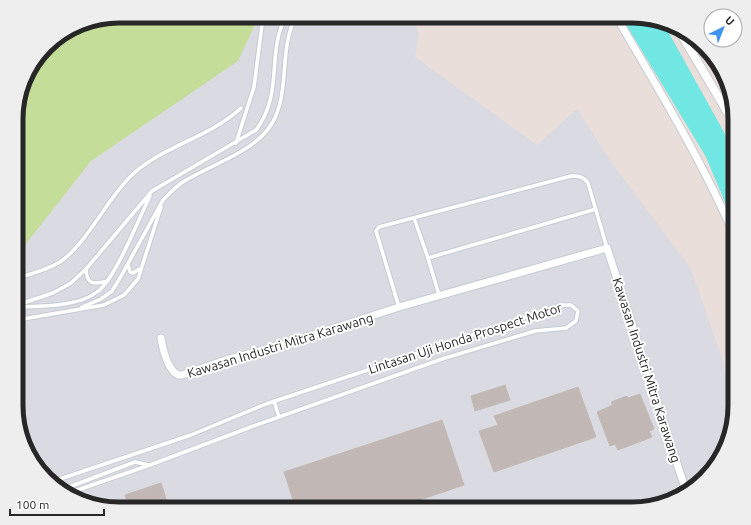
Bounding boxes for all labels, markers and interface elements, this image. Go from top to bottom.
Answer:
north arrow [703,8,743,48]
text: U [723,14,737,28]
street label: Kawasan Industri Mitra Karawang [610,276,684,464]
street label: Lintasan Uji Honda Prospect Motor [366,300,564,376]
street label: Kawasan Industri Mitra Karawang [185,310,375,380]
scale bar [10,491,104,517]
text: 100 m [16,498,49,511]

